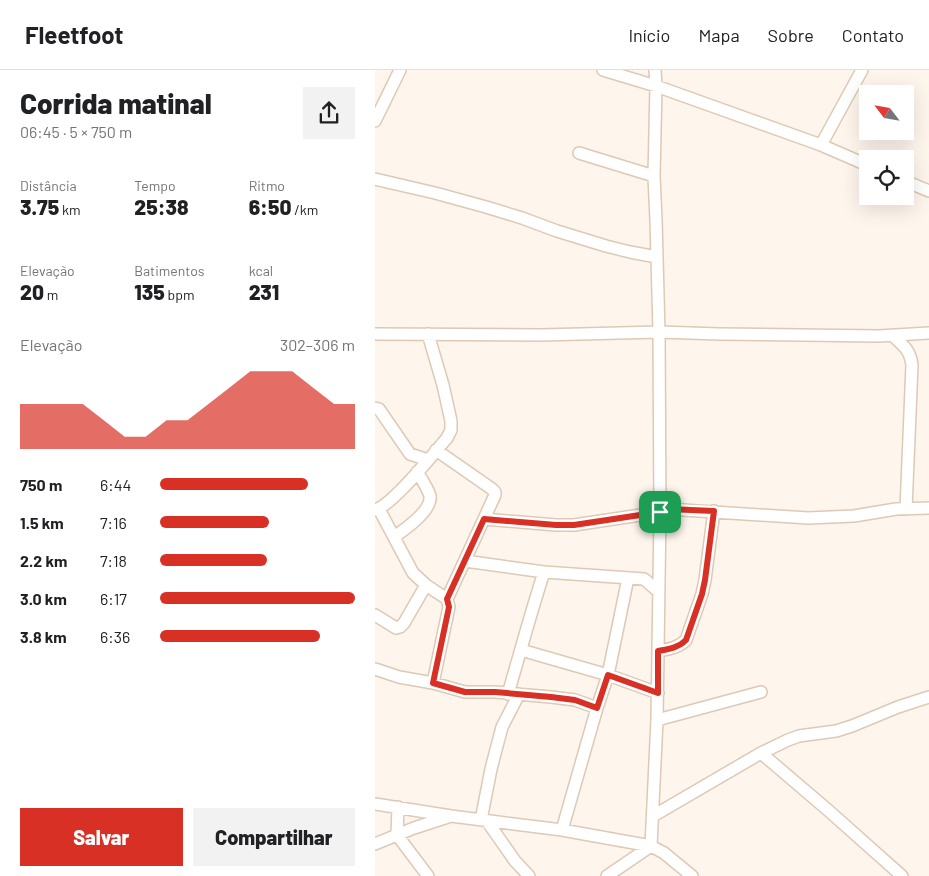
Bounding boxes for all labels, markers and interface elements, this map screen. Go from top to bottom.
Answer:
text: Fleetfoot [25,20,123,49]
text: Início [628,24,670,46]
text: Mapa [698,24,740,46]
text: Sobre [768,24,814,46]
text: Contato [842,24,904,46]
north arrow [859,85,914,140]
map controls [859,85,914,205]
text: Corrida matinal [20,86,212,120]
button: share [303,87,355,139]
text: 06:45 · 5 × 750 m [20,122,132,141]
button: locate [859,150,914,205]
text: Distância [20,177,77,194]
text: Tempo [134,177,176,194]
text: Ritmo [249,177,285,194]
text: 3.75 [20,194,59,219]
text: 25:38 [134,194,189,219]
text: 6:50 [249,194,291,219]
text: km [59,201,81,218]
text: /km [291,201,318,218]
text: Elevação [20,262,75,279]
text: Batimentos [134,262,205,279]
text: kcal [249,262,273,279]
text: 20 [20,279,44,304]
text: 135 [134,279,165,304]
text: 231 [249,279,279,304]
text: m [44,286,58,303]
text: bpm [165,286,195,303]
text: Elevação [20,335,82,354]
text: 302–306 m [280,335,355,354]
text: 750 m [20,475,62,494]
text: 6:44 [100,475,131,494]
pin [639,491,681,533]
icon: arrive [646,498,674,526]
text: 1.5 km [20,513,64,532]
text: 7:16 [100,513,127,532]
text: 2.2 km [20,551,67,570]
text: 7:18 [100,551,127,570]
text: 3.0 km [20,589,67,608]
text: 6:17 [100,589,127,608]
text: 3.8 km [20,627,67,646]
text: 6:36 [100,627,130,646]
button: Salvar [20,808,183,866]
button: Compartilhar [193,808,355,866]

